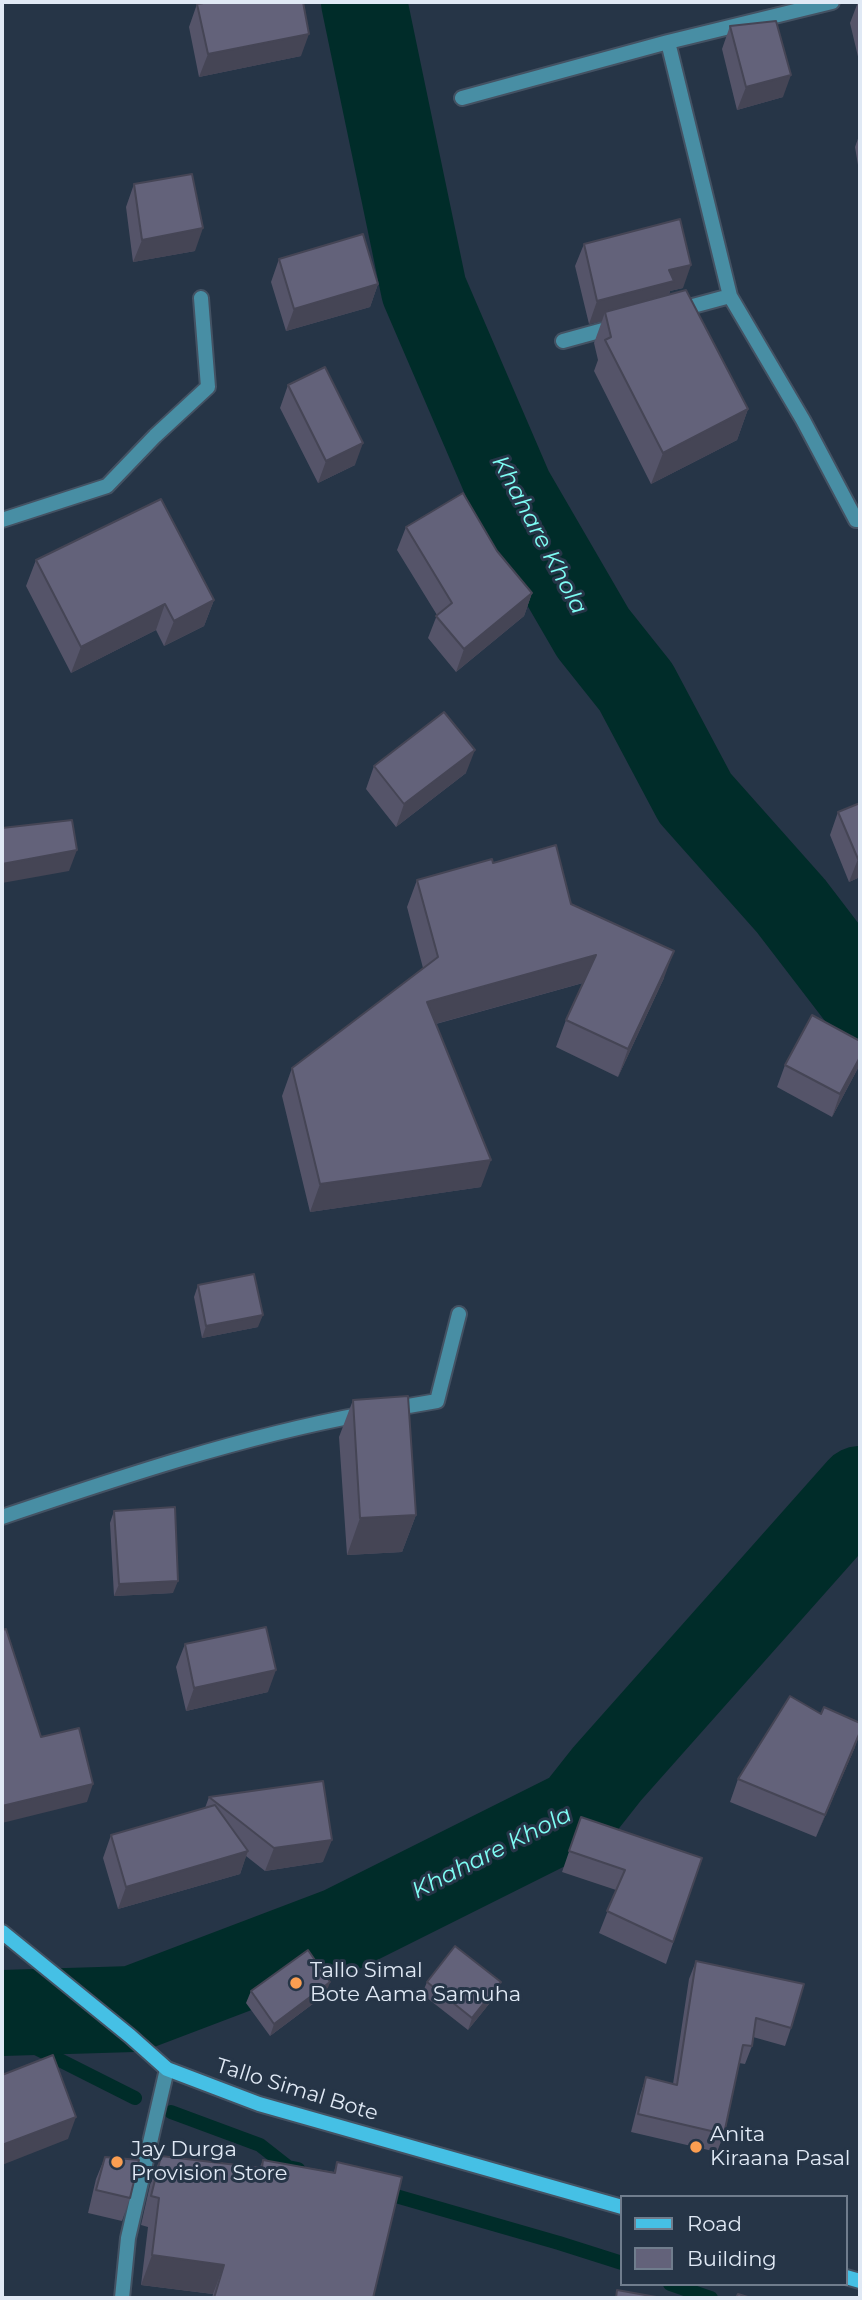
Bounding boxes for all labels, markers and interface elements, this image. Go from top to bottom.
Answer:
water label: Khahare Khola [486,451,592,619]
water label: Khahare Khola [408,1801,576,1905]
place label: Tallo Simal Bote Aama Samuha [310,1958,521,2008]
marker: Tallo Simal Bote Aama Samuha [288,1975,304,1991]
street label: Tallo Simal Bote [213,2053,381,2127]
place label: Anita Kiraana Pasal [710,2122,850,2172]
place label: Jay Durga Provision Store [131,2137,287,2187]
marker: Anita Kiraana Pasal [688,2139,704,2155]
marker: Jay Durga Provision Store [109,2154,125,2170]
legend [620,2195,848,2286]
text: Road [687,2211,742,2236]
text: Building [687,2246,777,2271]

